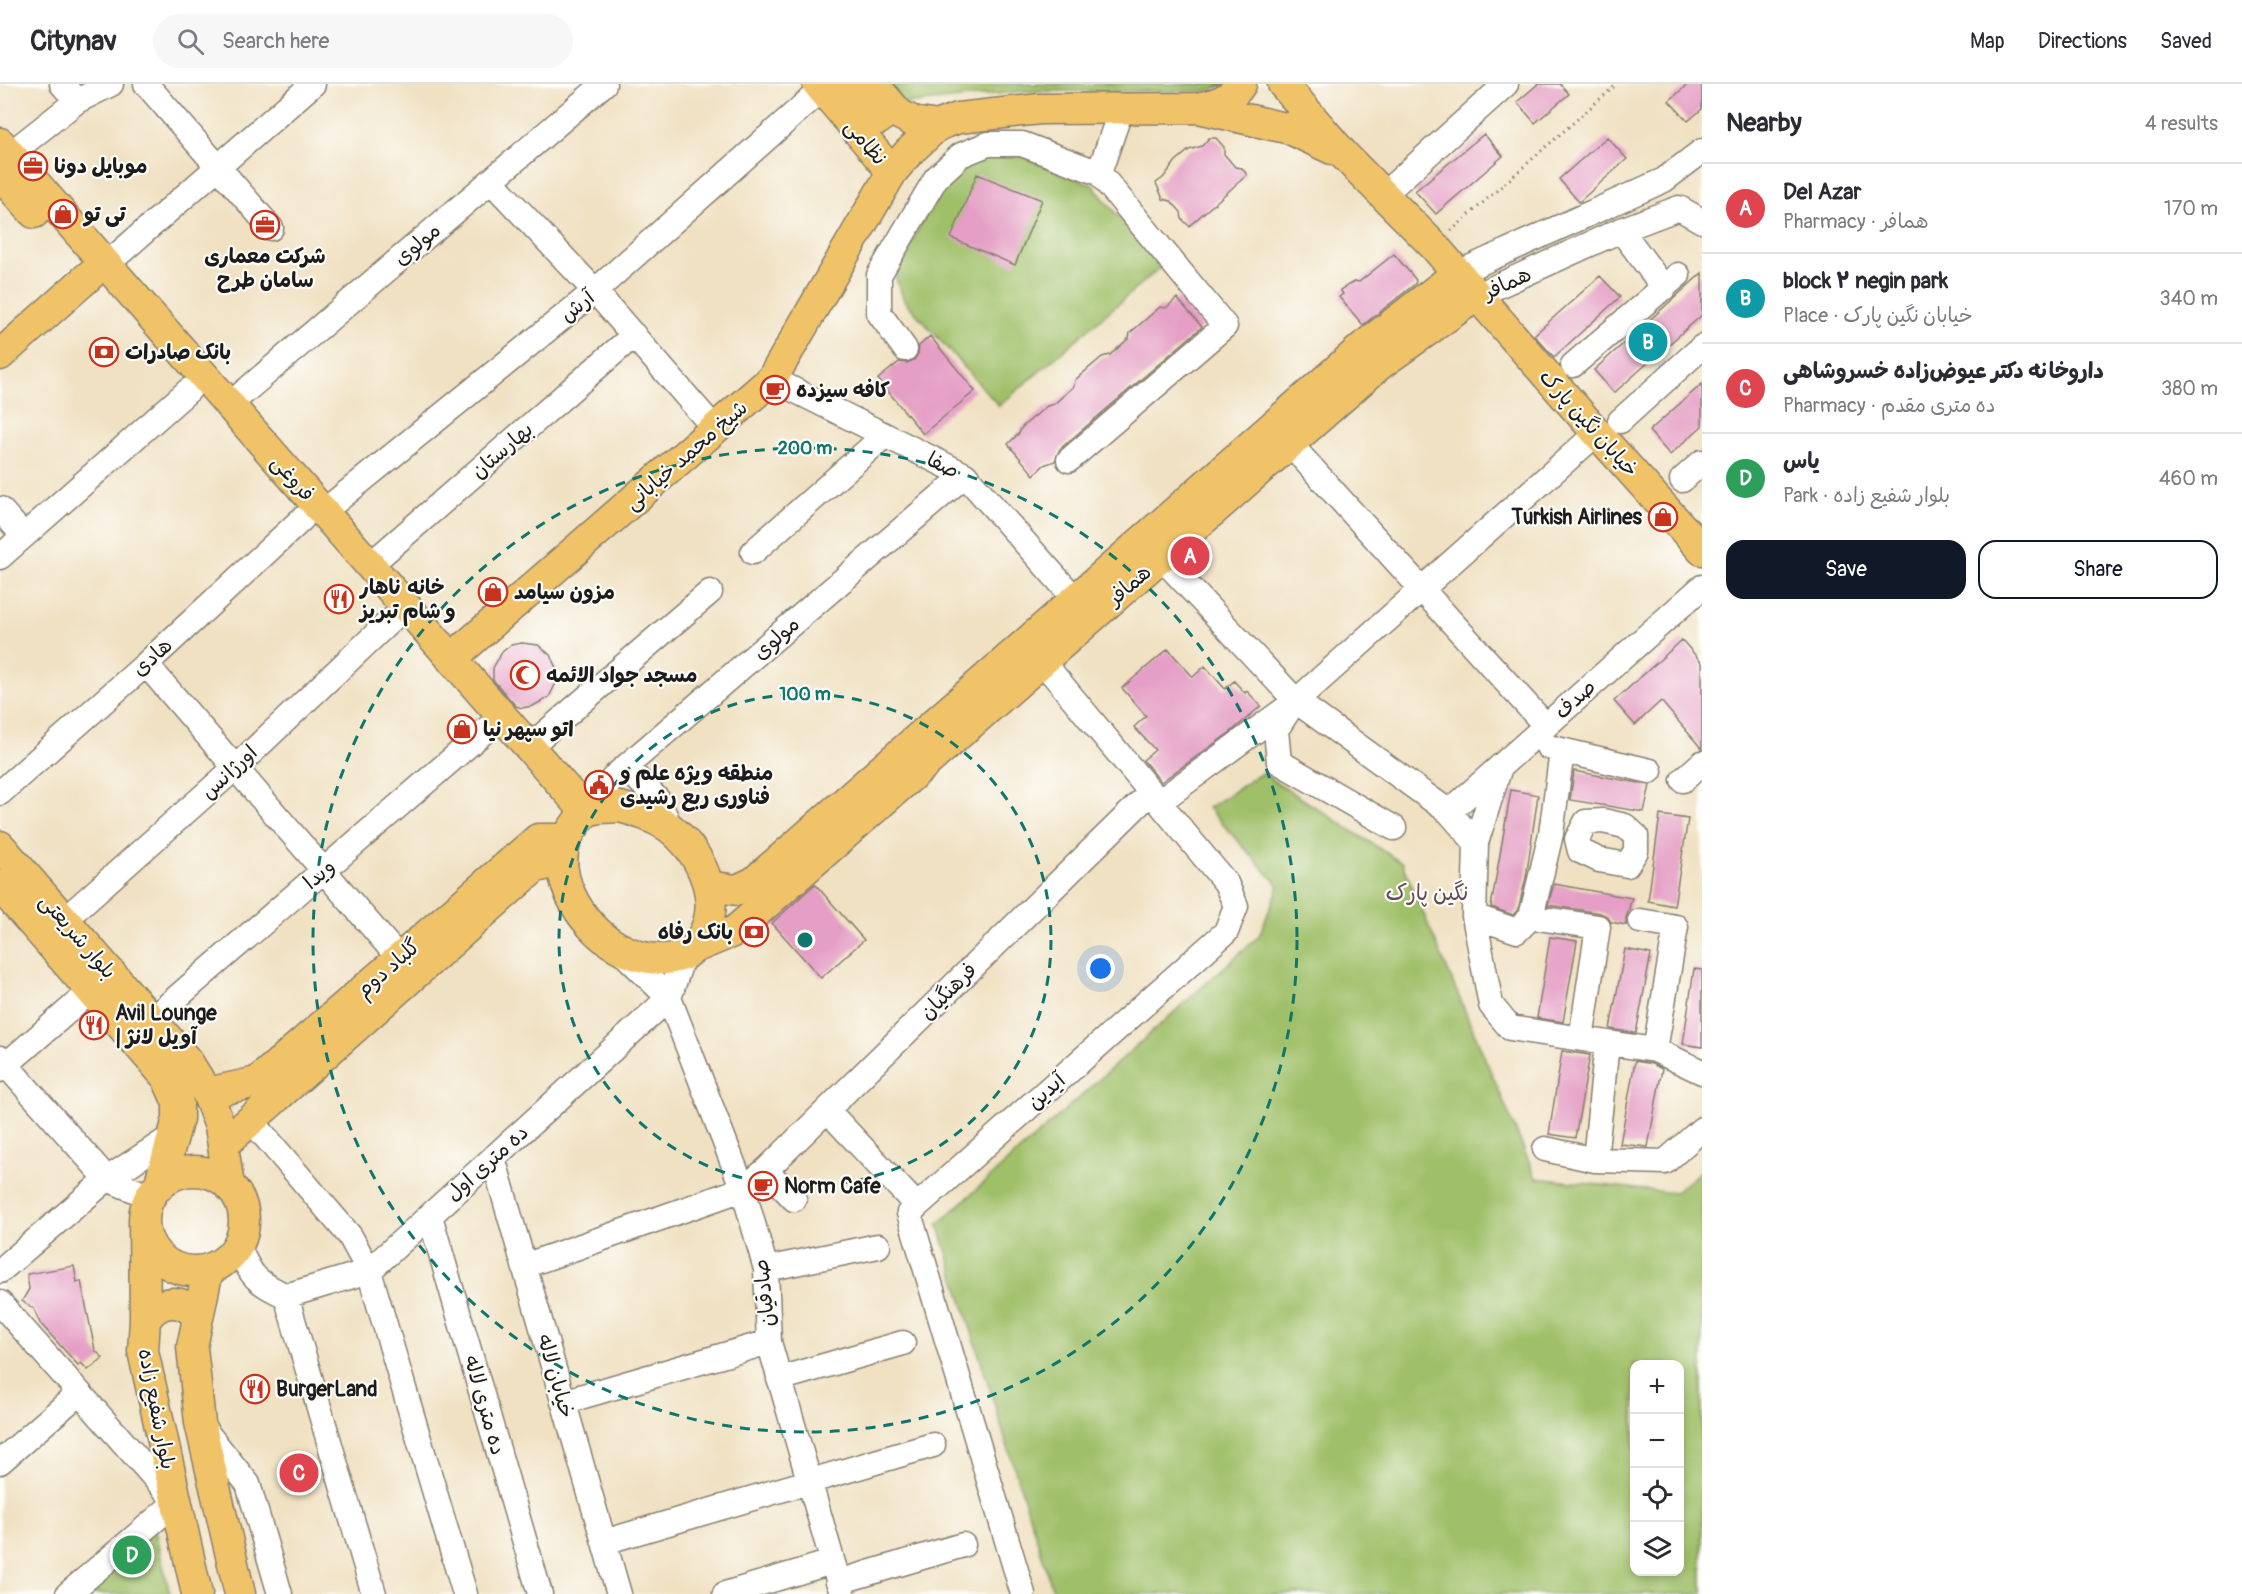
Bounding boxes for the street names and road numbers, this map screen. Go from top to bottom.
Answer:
street label: نظامی [838,114,893,171]
street label: مولوی [388,217,446,272]
street label: همافر [1477,261,1536,307]
street label: آرش [555,284,601,328]
street label: خیابان نگین پارک [1533,364,1644,483]
street label: شیخ محمد خیابانی [619,395,753,516]
street label: بهارستان [466,416,539,485]
street label: صفا [922,446,963,485]
street label: فروغى [265,449,320,507]
street label: همافر [1100,559,1157,613]
street label: مولوی [747,611,805,666]
street label: هادی [126,632,178,683]
street label: صدف [1549,674,1602,725]
street label: اورژانس [195,739,263,805]
street label: ویدا [298,853,341,896]
street label: بلوار شریعتى [33,888,122,985]
street label: گلباد دوم [351,933,427,1005]
street label: فرهنگیان [914,957,983,1026]
street label: آیدین [1021,1067,1072,1116]
street label: ده متری اول [440,1119,534,1208]
street label: صادقیان [748,1258,781,1328]
street label: خیابان لاله [531,1331,580,1421]
street label: بلوار شفیع زاده [131,1346,181,1472]
street label: ده متری لاله [457,1352,512,1458]

